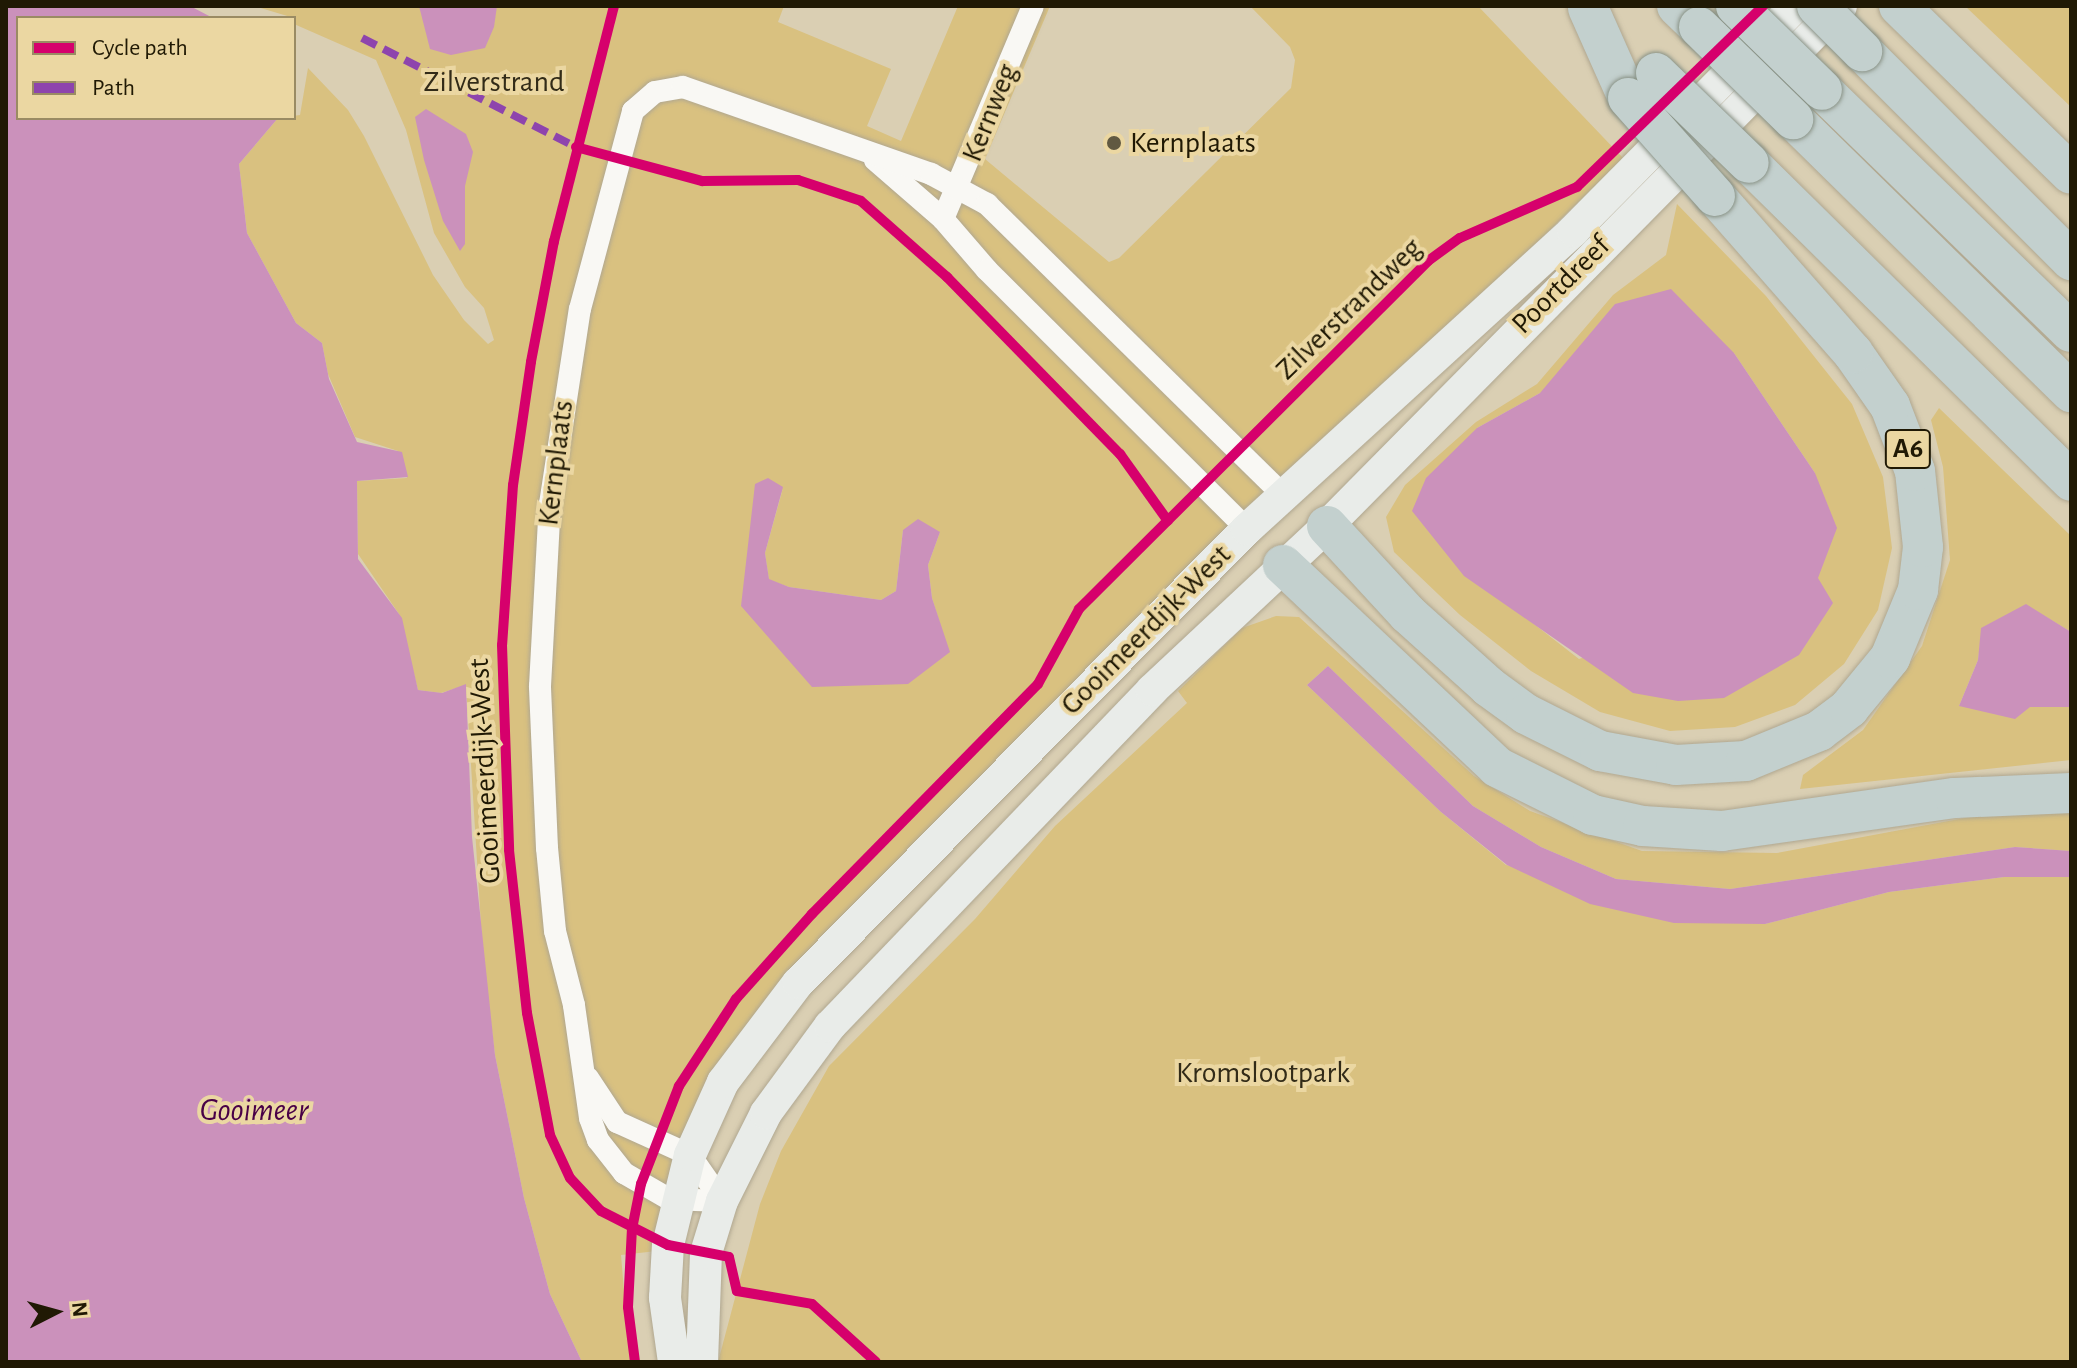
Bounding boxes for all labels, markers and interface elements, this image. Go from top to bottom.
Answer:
legend [16,16,296,120]
text: Cycle path [92,36,188,60]
street label: Kernweg [954,59,1026,167]
park label: Zilverstrand [424,64,564,100]
text: Path [92,76,135,100]
place label: Kernplaats [1130,125,1256,161]
marker: Kernplaats [1105,134,1123,152]
street label: Poortdreef [1504,228,1618,342]
street label: Zilverstrandweg [1269,230,1429,388]
street label: Kernplaats [530,398,582,528]
road number: A6 [1884,425,1932,473]
street label: Gooimeerdijk-West [1053,537,1239,723]
street label: Gooimeerdijk-West [461,657,509,885]
park label: Kromslootpark [1176,1055,1350,1091]
water label: Gooimeer [200,1091,308,1129]
north arrow [16,1272,96,1352]
text: N [68,1301,92,1318]

